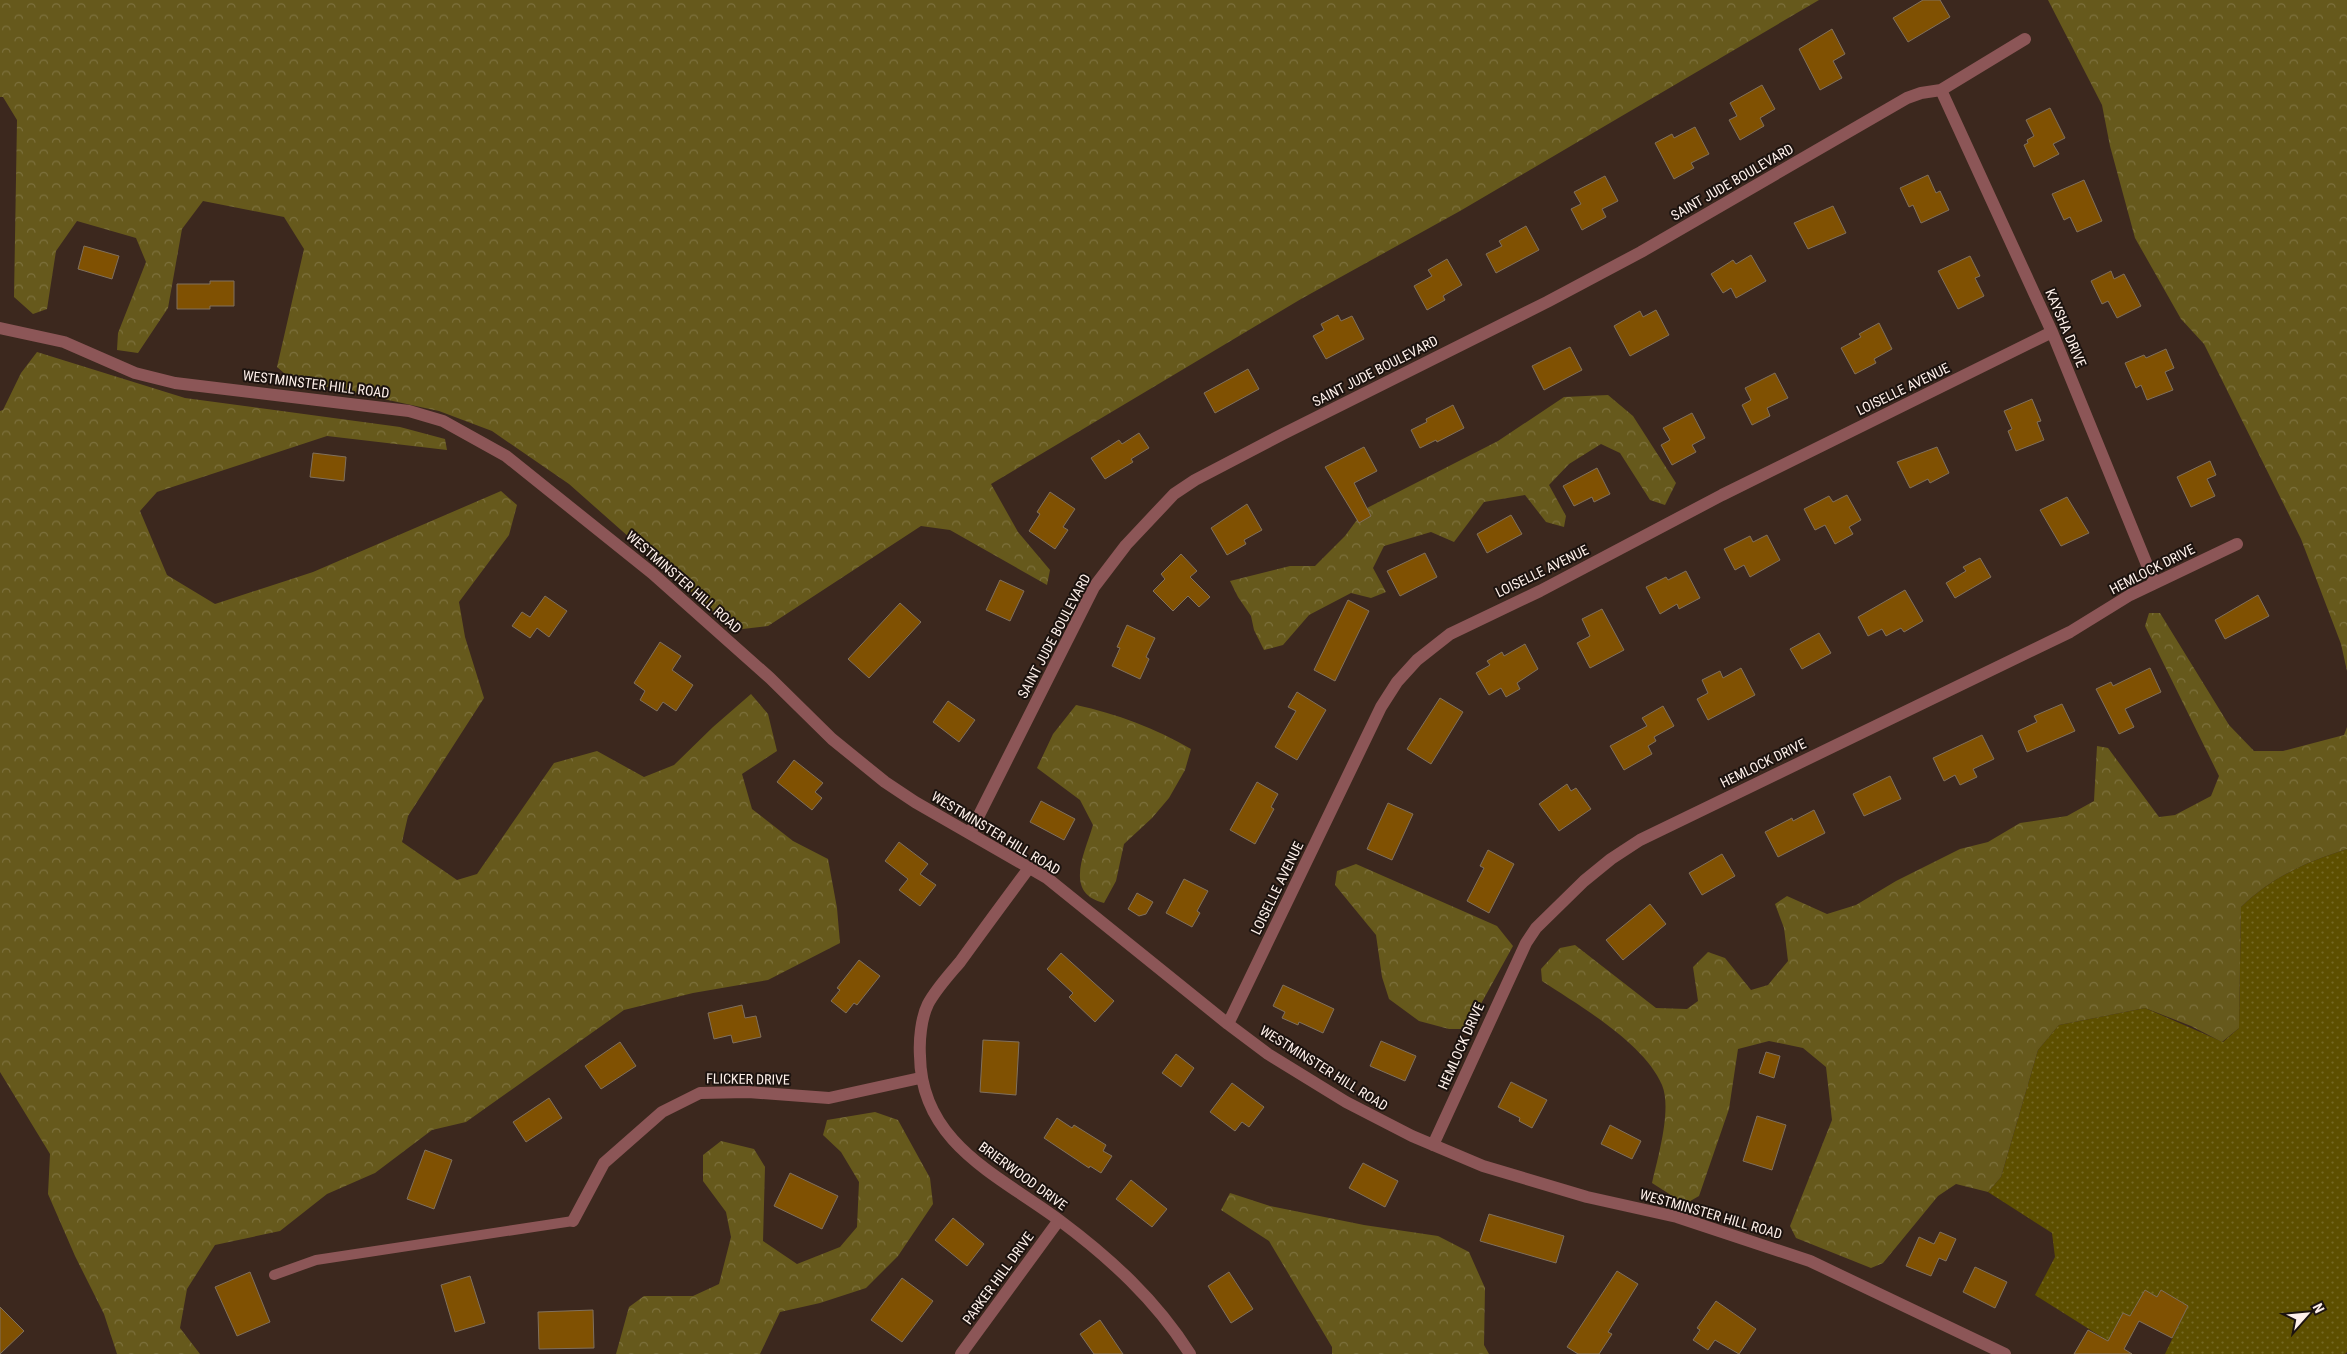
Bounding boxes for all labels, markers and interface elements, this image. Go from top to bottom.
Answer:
street label: SAINT JUDE BOULEVARD [1668,140,1796,224]
street label: KAYSHA DRIVE [2042,286,2090,370]
street label: SAINT JUDE BOULEVARD [1310,332,1440,410]
street label: LOISELLE AVENUE [1854,360,1952,418]
street label: WESTMINSTER HILL ROAD [242,367,390,401]
street label: WESTMINSTER HILL ROAD [623,528,745,636]
street label: HEMLOCK DRIVE [2107,541,2197,597]
street label: LOISELLE AVENUE [1493,542,1591,600]
street label: SAINT JUDE BOULEVARD [1014,571,1094,701]
street label: HEMLOCK DRIVE [1718,735,1808,791]
street label: WESTMINSTER HILL ROAD [929,788,1063,878]
street label: LOISELLE AVENUE [1248,839,1306,937]
street label: HEMLOCK DRIVE [1435,1000,1487,1092]
street label: WESTMINSTER HILL ROAD [1257,1022,1391,1114]
street label: FLICKER DRIVE [706,1070,790,1088]
street label: BRIERWOOD DRIVE [976,1139,1070,1213]
street label: WESTMINSTER HILL ROAD [1638,1186,1784,1242]
street label: PARKER HILL DRIVE [959,1229,1037,1327]
north arrow [2282,1289,2332,1339]
text: N [2310,1301,2328,1316]

